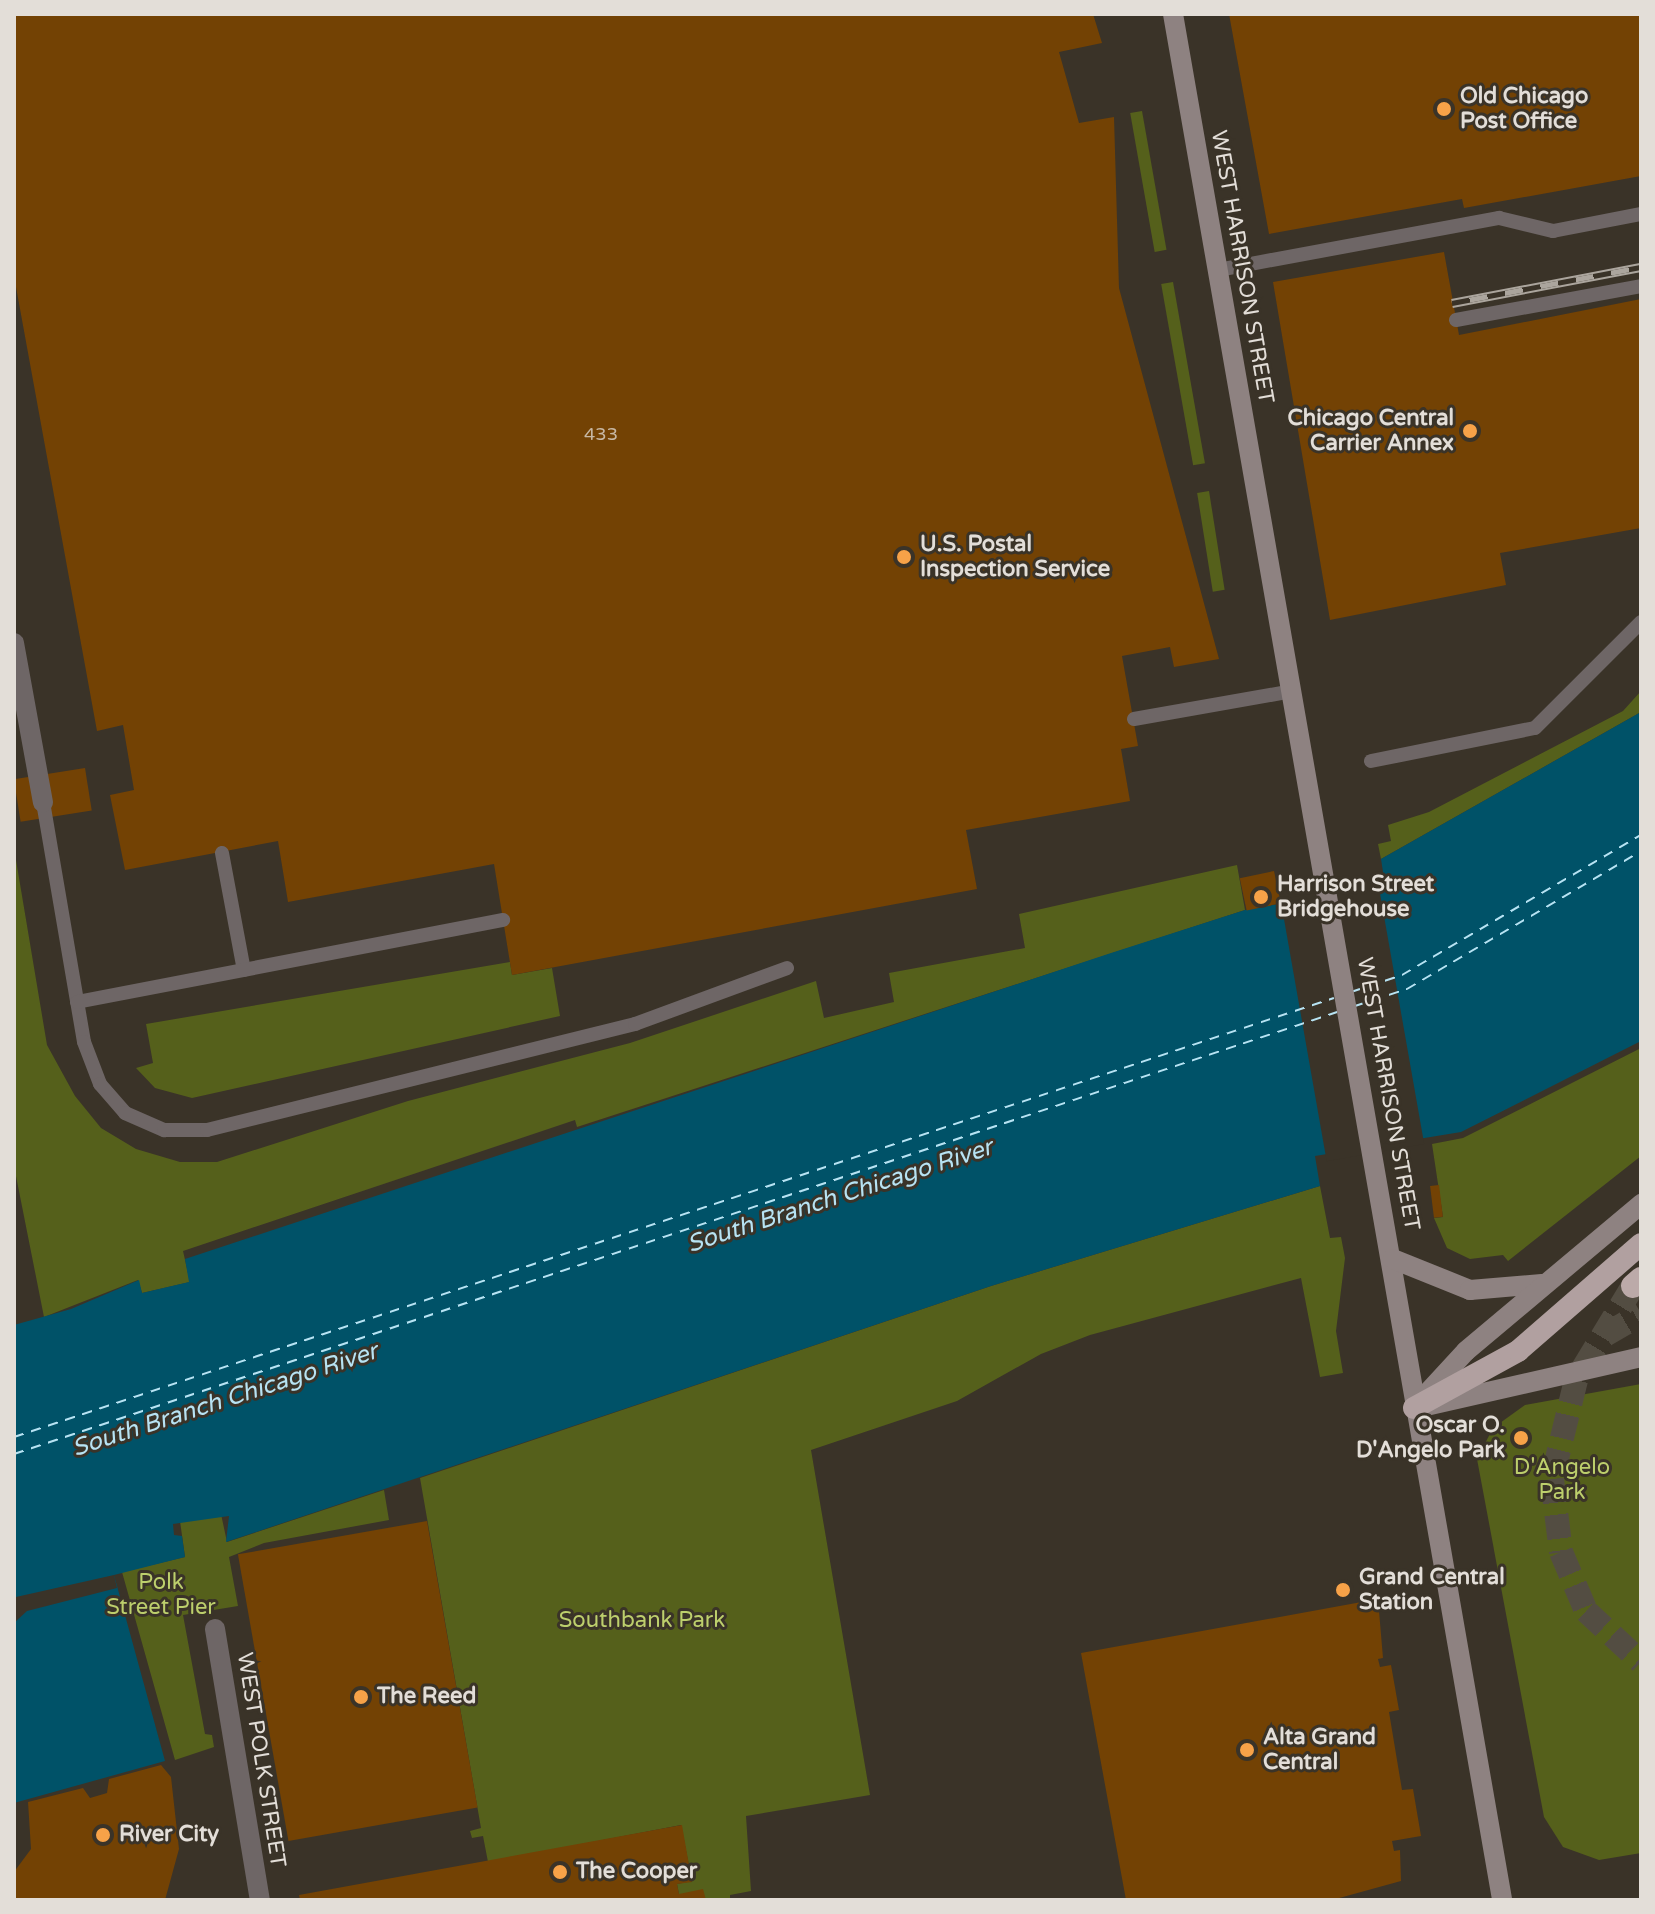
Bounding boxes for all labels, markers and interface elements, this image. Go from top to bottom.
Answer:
place label: Old Chicago Post Office [1460,83,1588,134]
marker: Old Chicago Post Office [1435,100,1453,118]
street label: WEST HARRISON STREET [1205,128,1279,406]
place label: Chicago Central Carrier Annex [1288,405,1454,456]
marker: Chicago Central Carrier Annex [1461,422,1479,440]
house number: 433 [584,423,618,445]
place label: U.S. Postal Inspection Service [920,531,1110,582]
marker: U.S. Postal Inspection Service [895,548,913,566]
place label: Harrison Street Bridgehouse [1277,871,1434,922]
marker: Harrison Street Bridgehouse [1252,888,1270,906]
street label: WEST HARRISON STREET [1351,955,1425,1233]
water label: South Branch Chicago River [684,1133,996,1259]
water label: South Branch Chicago River [69,1337,381,1463]
place label: Oscar O. D'Angelo Park [1356,1412,1505,1464]
marker: Oscar O. D'Angelo Park [1512,1429,1530,1447]
park label: D'Angelo Park [1514,1454,1610,1506]
place label: Grand Central Station [1359,1564,1505,1616]
park label: Polk Street Pier [106,1569,216,1620]
marker: Grand Central Station [1334,1581,1352,1599]
park label: Southbank Park [559,1608,725,1634]
street label: WEST POLK STREET [231,1651,291,1869]
place label: The Reed [377,1684,476,1710]
marker: The Reed [352,1688,370,1706]
place label: Alta Grand Central [1263,1724,1376,1776]
marker: Alta Grand Central [1238,1741,1256,1759]
place label: River City [119,1822,219,1848]
marker: River City [94,1826,112,1844]
place label: The Cooper [576,1859,697,1885]
marker: The Cooper [551,1863,569,1881]

